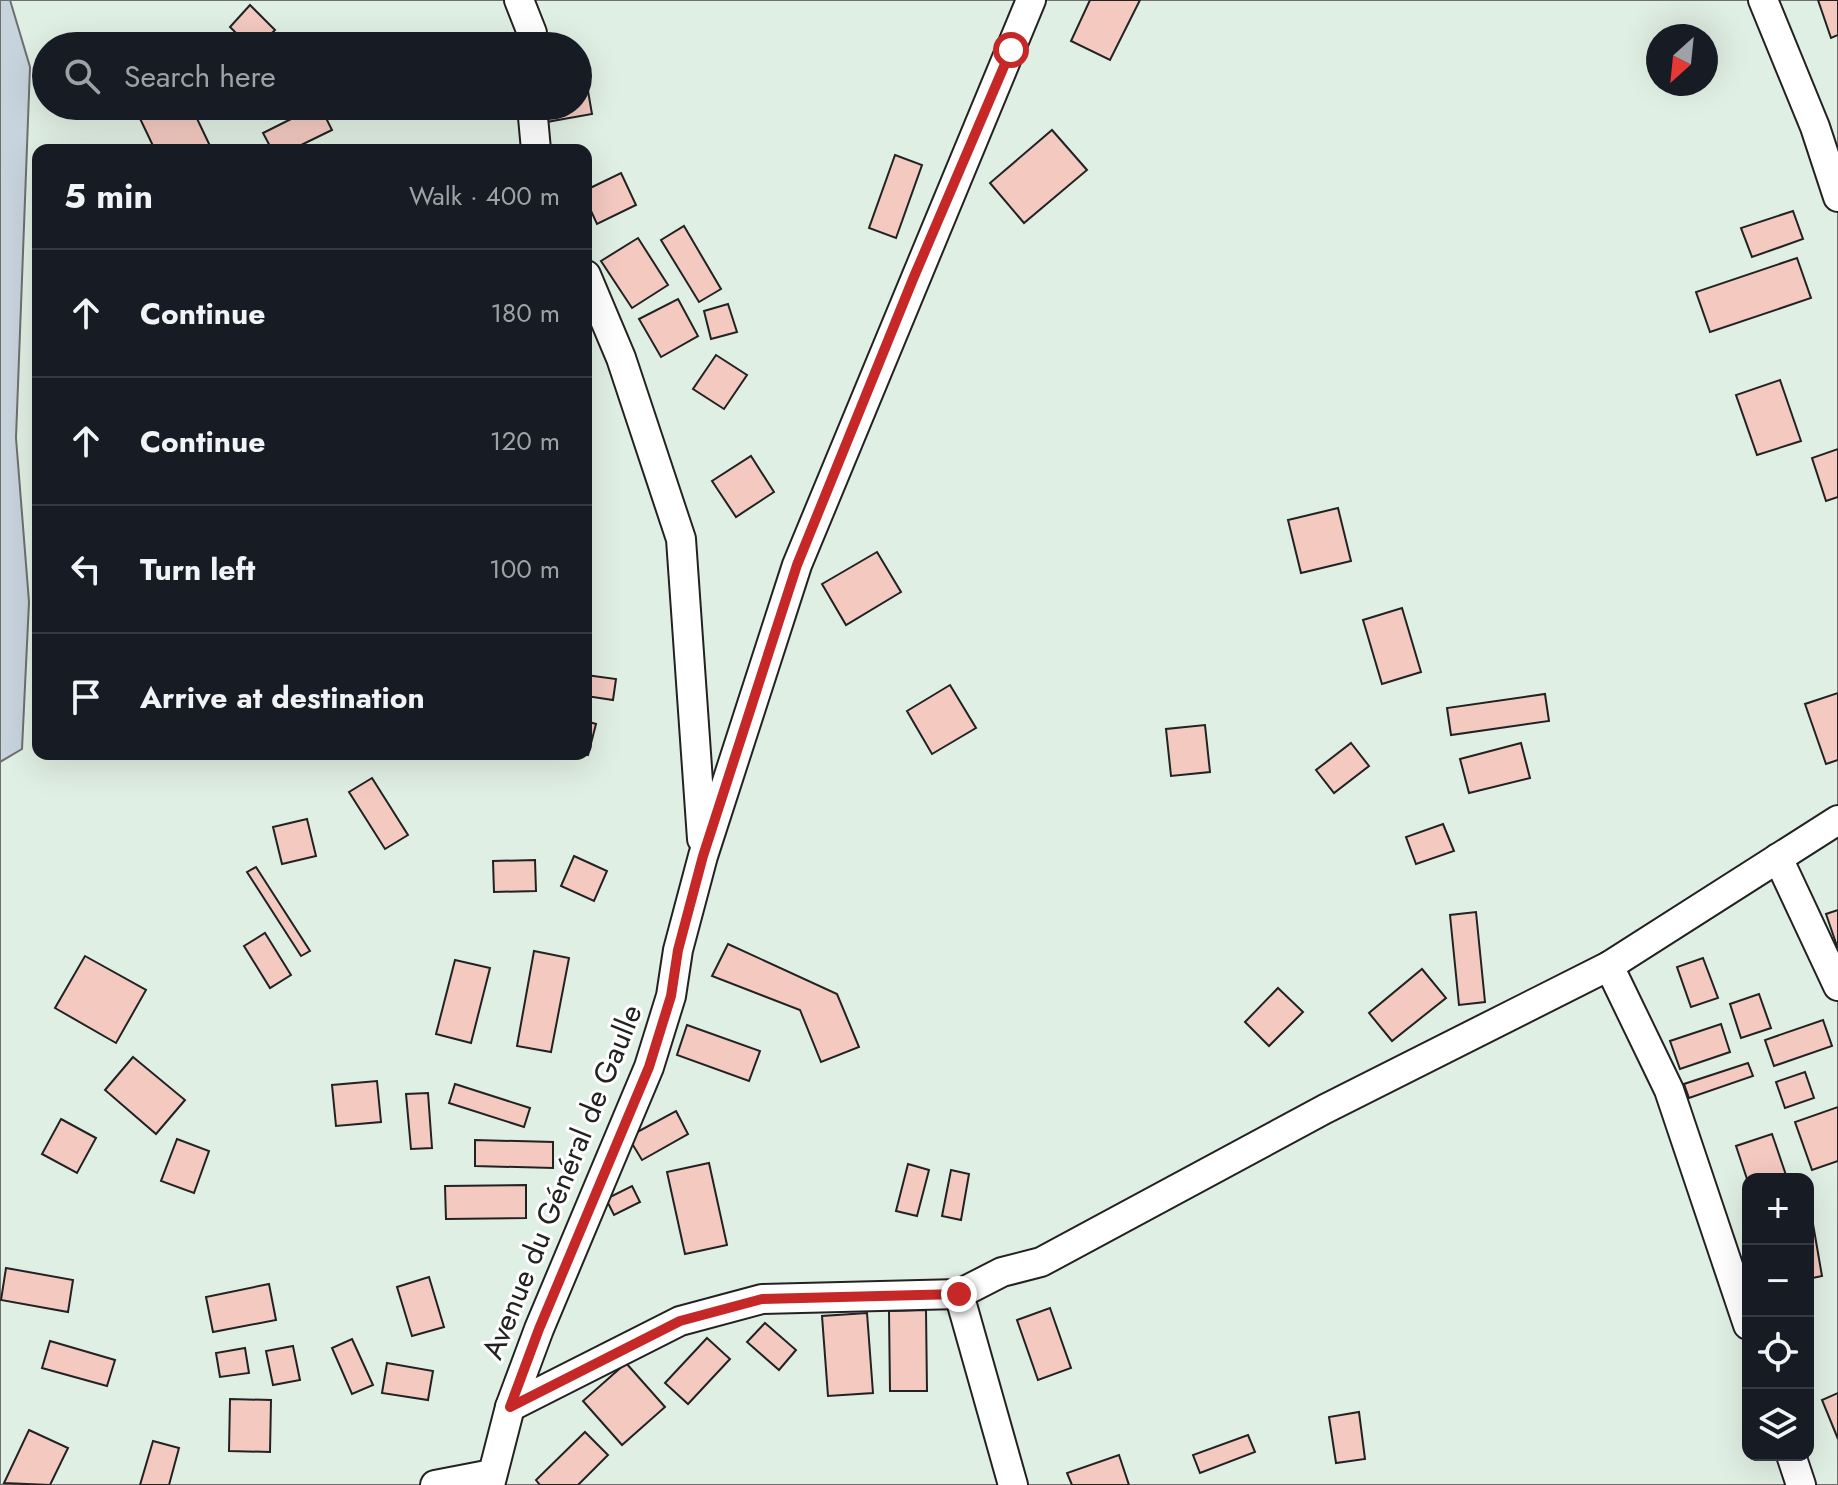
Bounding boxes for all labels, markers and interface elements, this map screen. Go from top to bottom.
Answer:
north arrow [1646,24,1718,96]
search box [32,32,592,120]
route start [993,32,1029,68]
icon: search [60,54,104,98]
text: Search here [124,55,276,98]
text: 5 min [64,172,153,221]
text: Walk · 400 m [409,177,560,215]
icon: ahead [64,291,108,335]
text: Continue [140,292,266,335]
text: 180 m [490,294,560,332]
icon: ahead [64,419,108,463]
text: Continue [140,420,266,463]
text: 120 m [490,422,560,460]
icon: left [64,547,108,591]
text: Turn left [140,548,255,591]
text: 100 m [489,550,560,588]
icon: arrive [64,675,108,719]
text: Arrive at destination [140,676,425,719]
street label: Avenue du Général de Gaulle [471,998,652,1366]
map controls [1742,1173,1814,1461]
button: + [1742,1173,1814,1245]
button: − [1742,1245,1814,1317]
route end [941,1276,977,1312]
button: locate [1742,1317,1814,1389]
button: layers [1742,1389,1814,1461]

